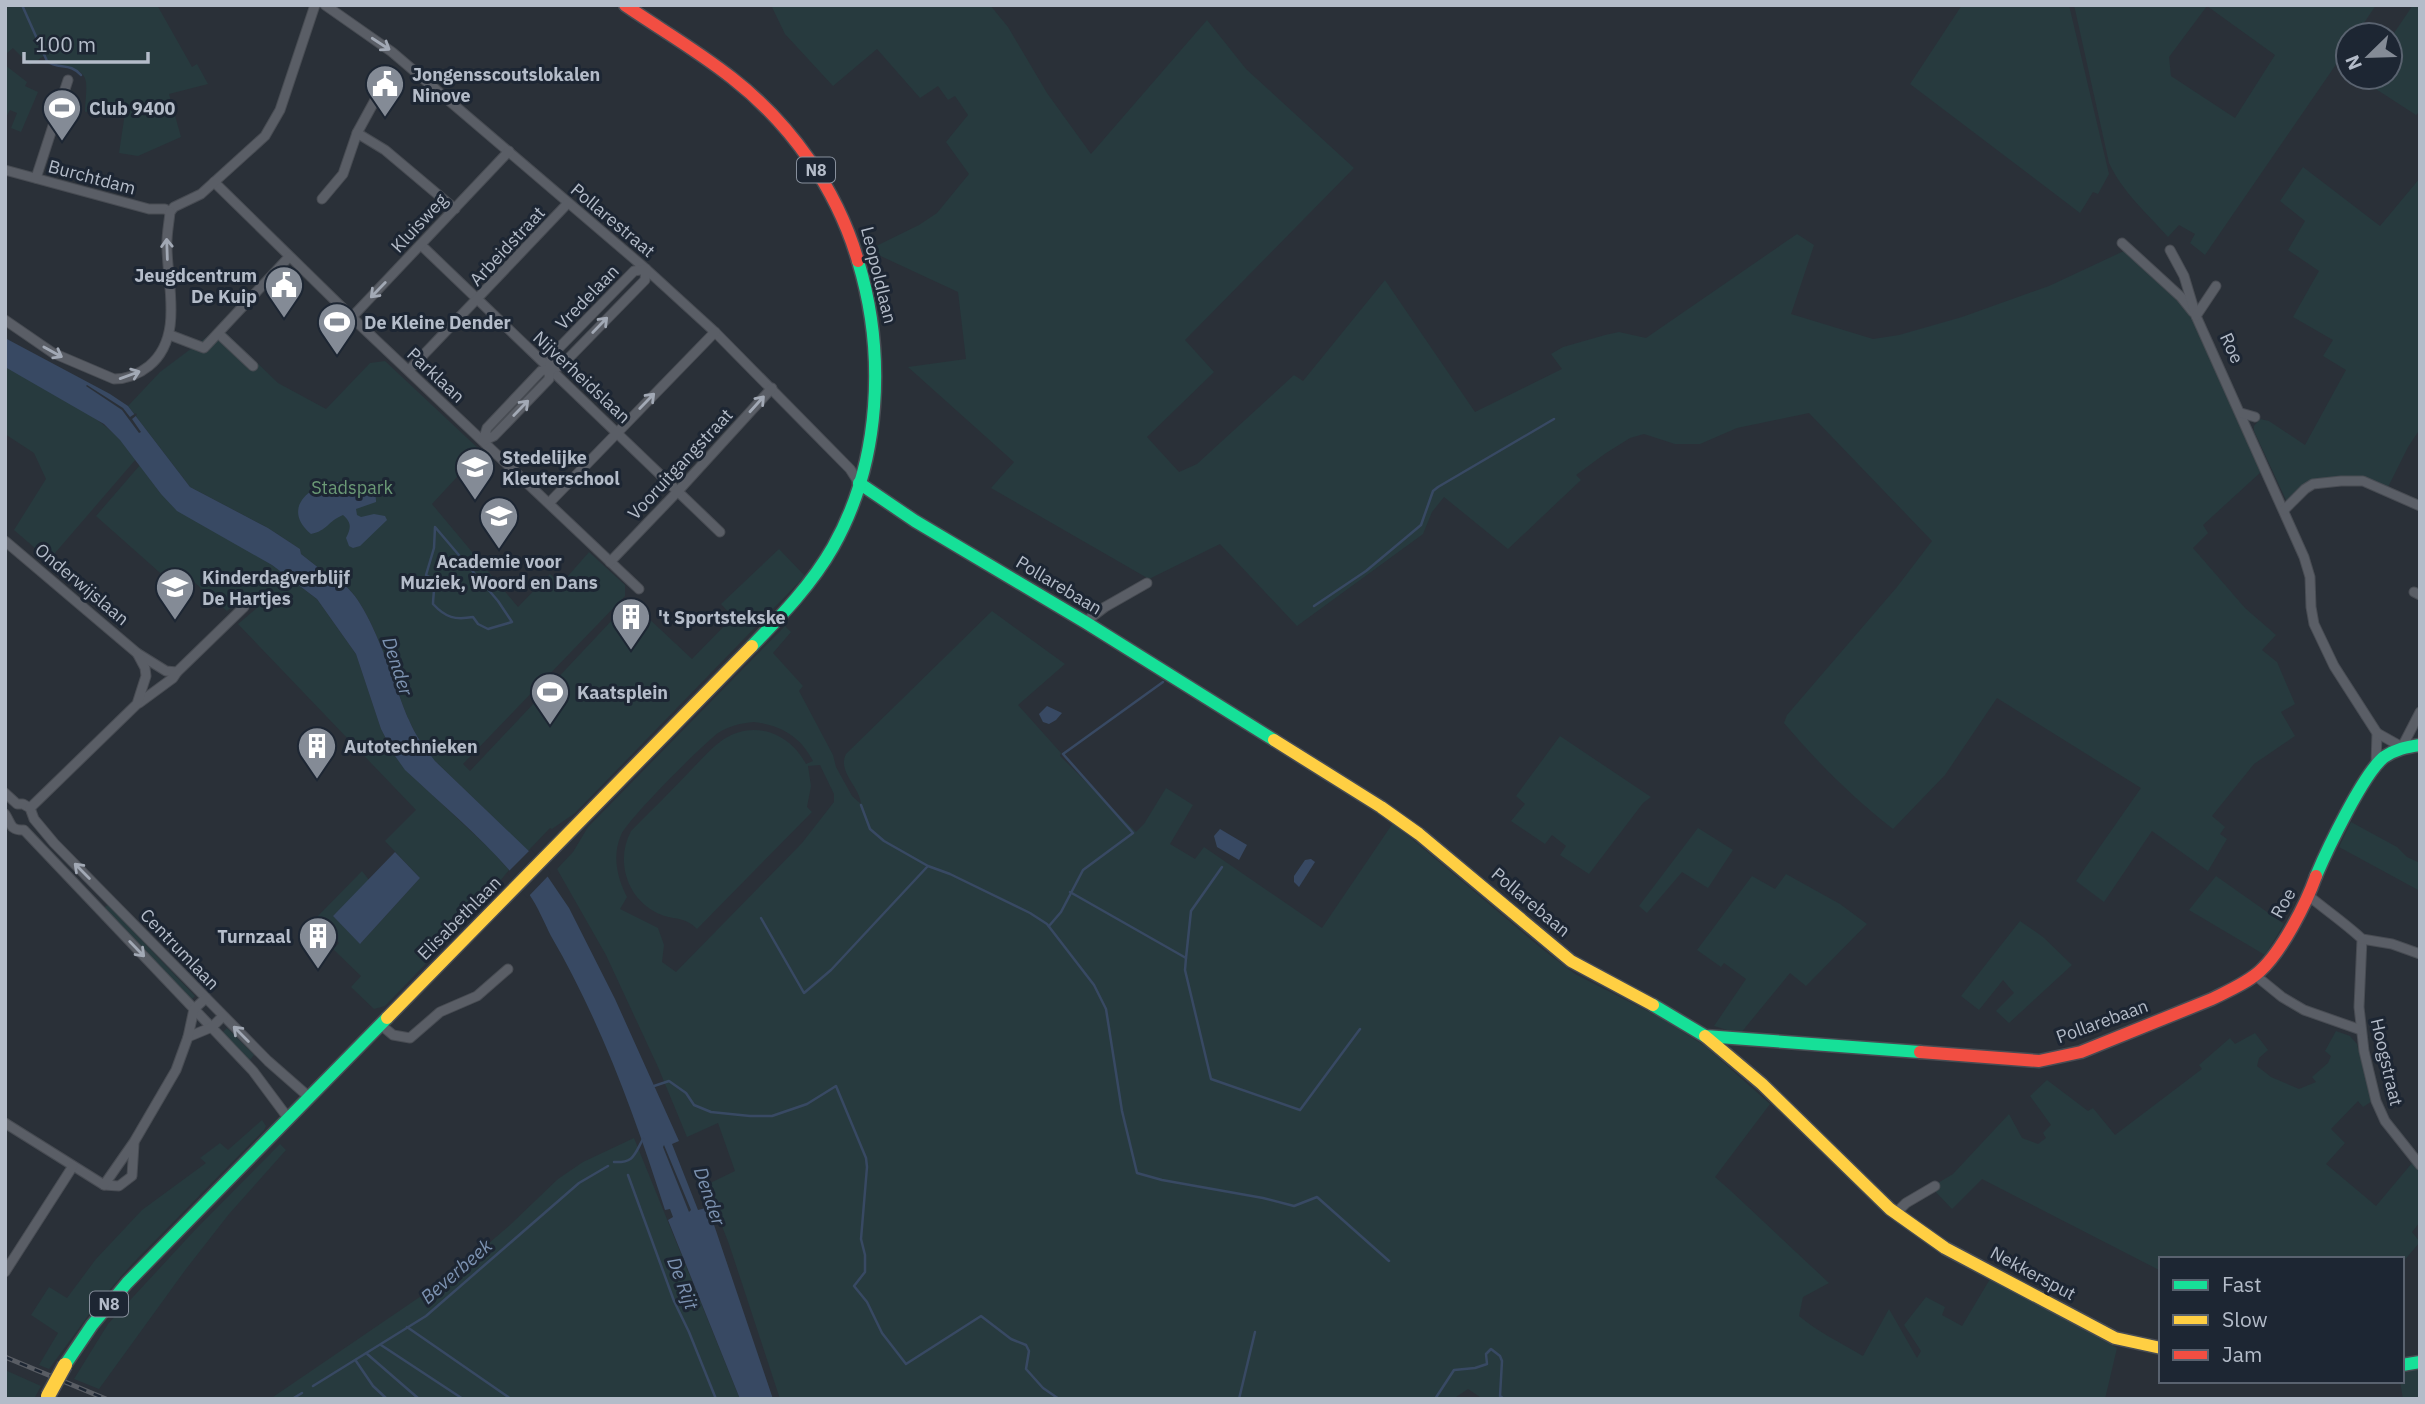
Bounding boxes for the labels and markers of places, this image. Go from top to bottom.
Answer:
public building icon: Jongensscoutslokalen Ninove [364,63,406,118]
place label: Jongensscoutslokalen Ninove [412,63,600,107]
sports icon: Club 9400 [41,87,83,142]
place label: Club 9400 [89,97,175,120]
place label: Jeugdcentrum De Kuip [134,264,257,308]
public building icon: Jeugdcentrum De Kuip [263,264,305,319]
sports icon: De Kleine Dender [316,301,358,356]
place label: De Kleine Dender [364,311,511,334]
school or university icon: Stedelijke Kleuterschool [454,446,496,501]
place label: Stedelijke Kleuterschool [502,446,620,490]
school or university icon: Academie voor Muziek, Woord en Dans [478,495,520,550]
place label: Academie voor Muziek, Woord en Dans [400,550,598,594]
school or university icon: Kinderdagverblijf De Hartjes [154,566,196,621]
place label: Kinderdagverblijf De Hartjes [202,566,350,610]
building icon: 't Sportstekske [610,596,652,651]
place label: 't Sportstekske [658,606,786,629]
sports icon: Kaatsplein [529,671,571,726]
place label: Kaatsplein [577,681,668,704]
building icon: Autotechnieken [296,725,338,780]
place label: Autotechnieken [344,735,478,758]
building icon: Turnzaal [297,915,339,970]
place label: Turnzaal [217,925,292,948]

